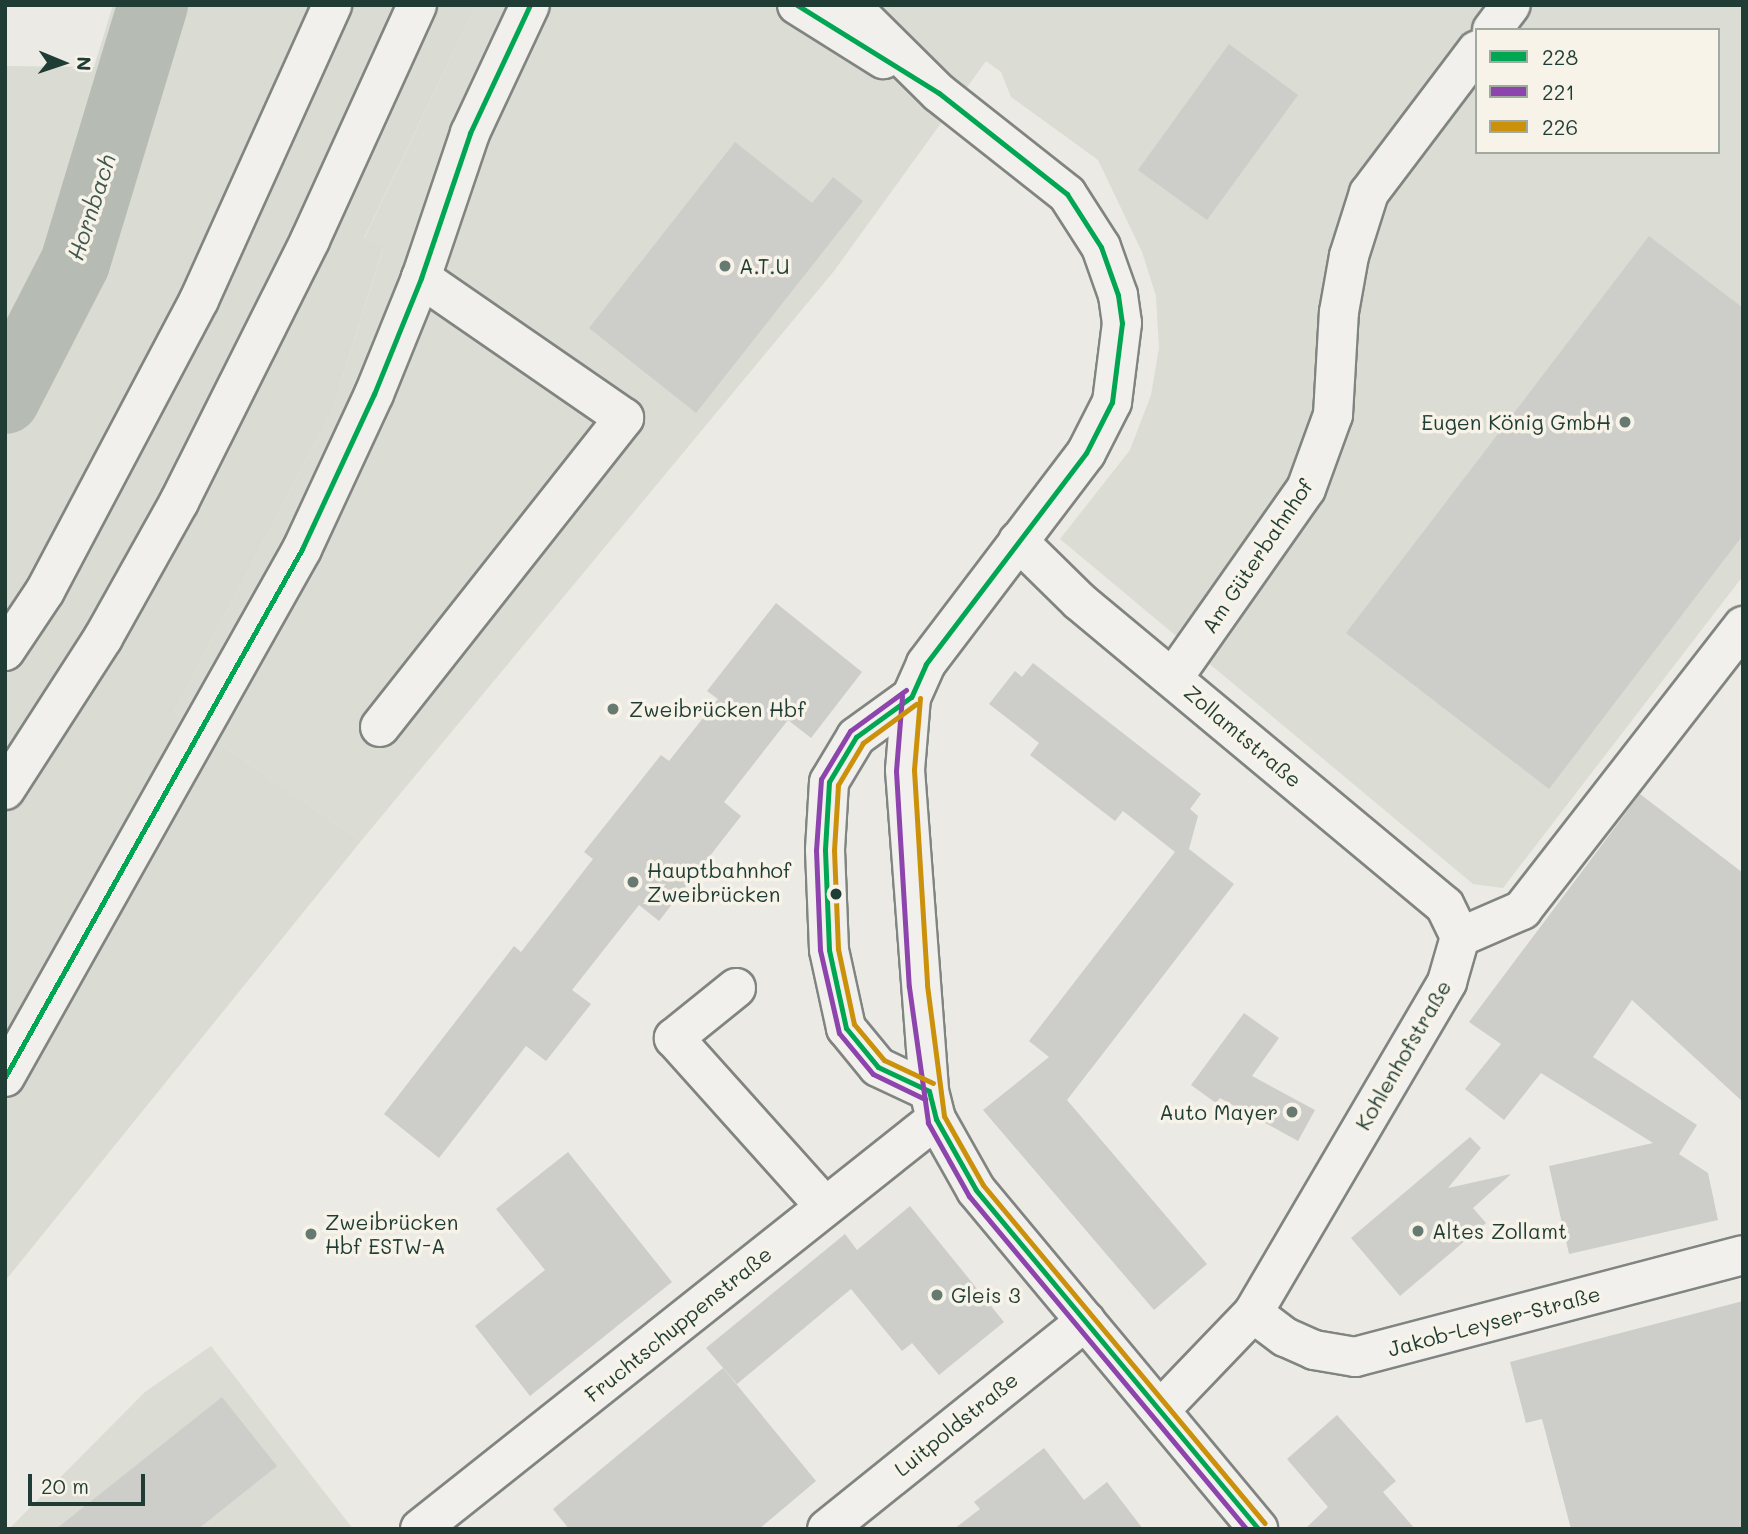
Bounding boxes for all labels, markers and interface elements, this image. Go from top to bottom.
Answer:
north arrow [28,28,98,98]
legend [1475,28,1720,154]
text: 228 [1542,43,1578,70]
text: N [72,56,97,71]
text: 221 [1542,78,1575,105]
text: 226 [1542,113,1578,140]
water label: Hornbach [61,151,121,263]
place label: A.T.U [739,253,790,279]
marker: A.T.U [717,258,733,274]
place label: Eugen König GmbH [1421,409,1611,435]
marker: Eugen König GmbH [1617,414,1633,430]
street label: Am Güterbahnhof [1196,474,1318,638]
street label: Zollamtstraße [1179,680,1307,792]
place label: Zweibrücken Hbf [629,696,806,722]
marker: Zweibrücken Hbf [603,699,623,719]
place label: Hauptbahnhof Zweibrücken [647,857,791,907]
marker: Hauptbahnhof Zweibrücken [625,874,641,890]
unlabelled marker [829,887,843,901]
street label: Kohlenhofstraße [1350,976,1456,1134]
place label: Auto Mayer [1159,1099,1278,1125]
marker: Auto Mayer [1284,1104,1300,1120]
place label: Zweibrücken Hbf ESTW-A [325,1209,458,1259]
place label: Altes Zollamt [1432,1218,1567,1244]
marker: Altes Zollamt [1410,1223,1426,1239]
marker: Zweibrücken Hbf ESTW-A [303,1226,319,1242]
street label: Fruchtschuppenstraße [580,1241,776,1407]
street label: Jakob-Leyser-Straße [1385,1280,1603,1362]
place label: Gleis 3 [951,1282,1020,1308]
marker: Gleis 3 [929,1287,945,1303]
street label: Luitpoldstraße [889,1367,1023,1481]
scale bar [32,1460,149,1504]
text: 20 m [41,1472,89,1499]

